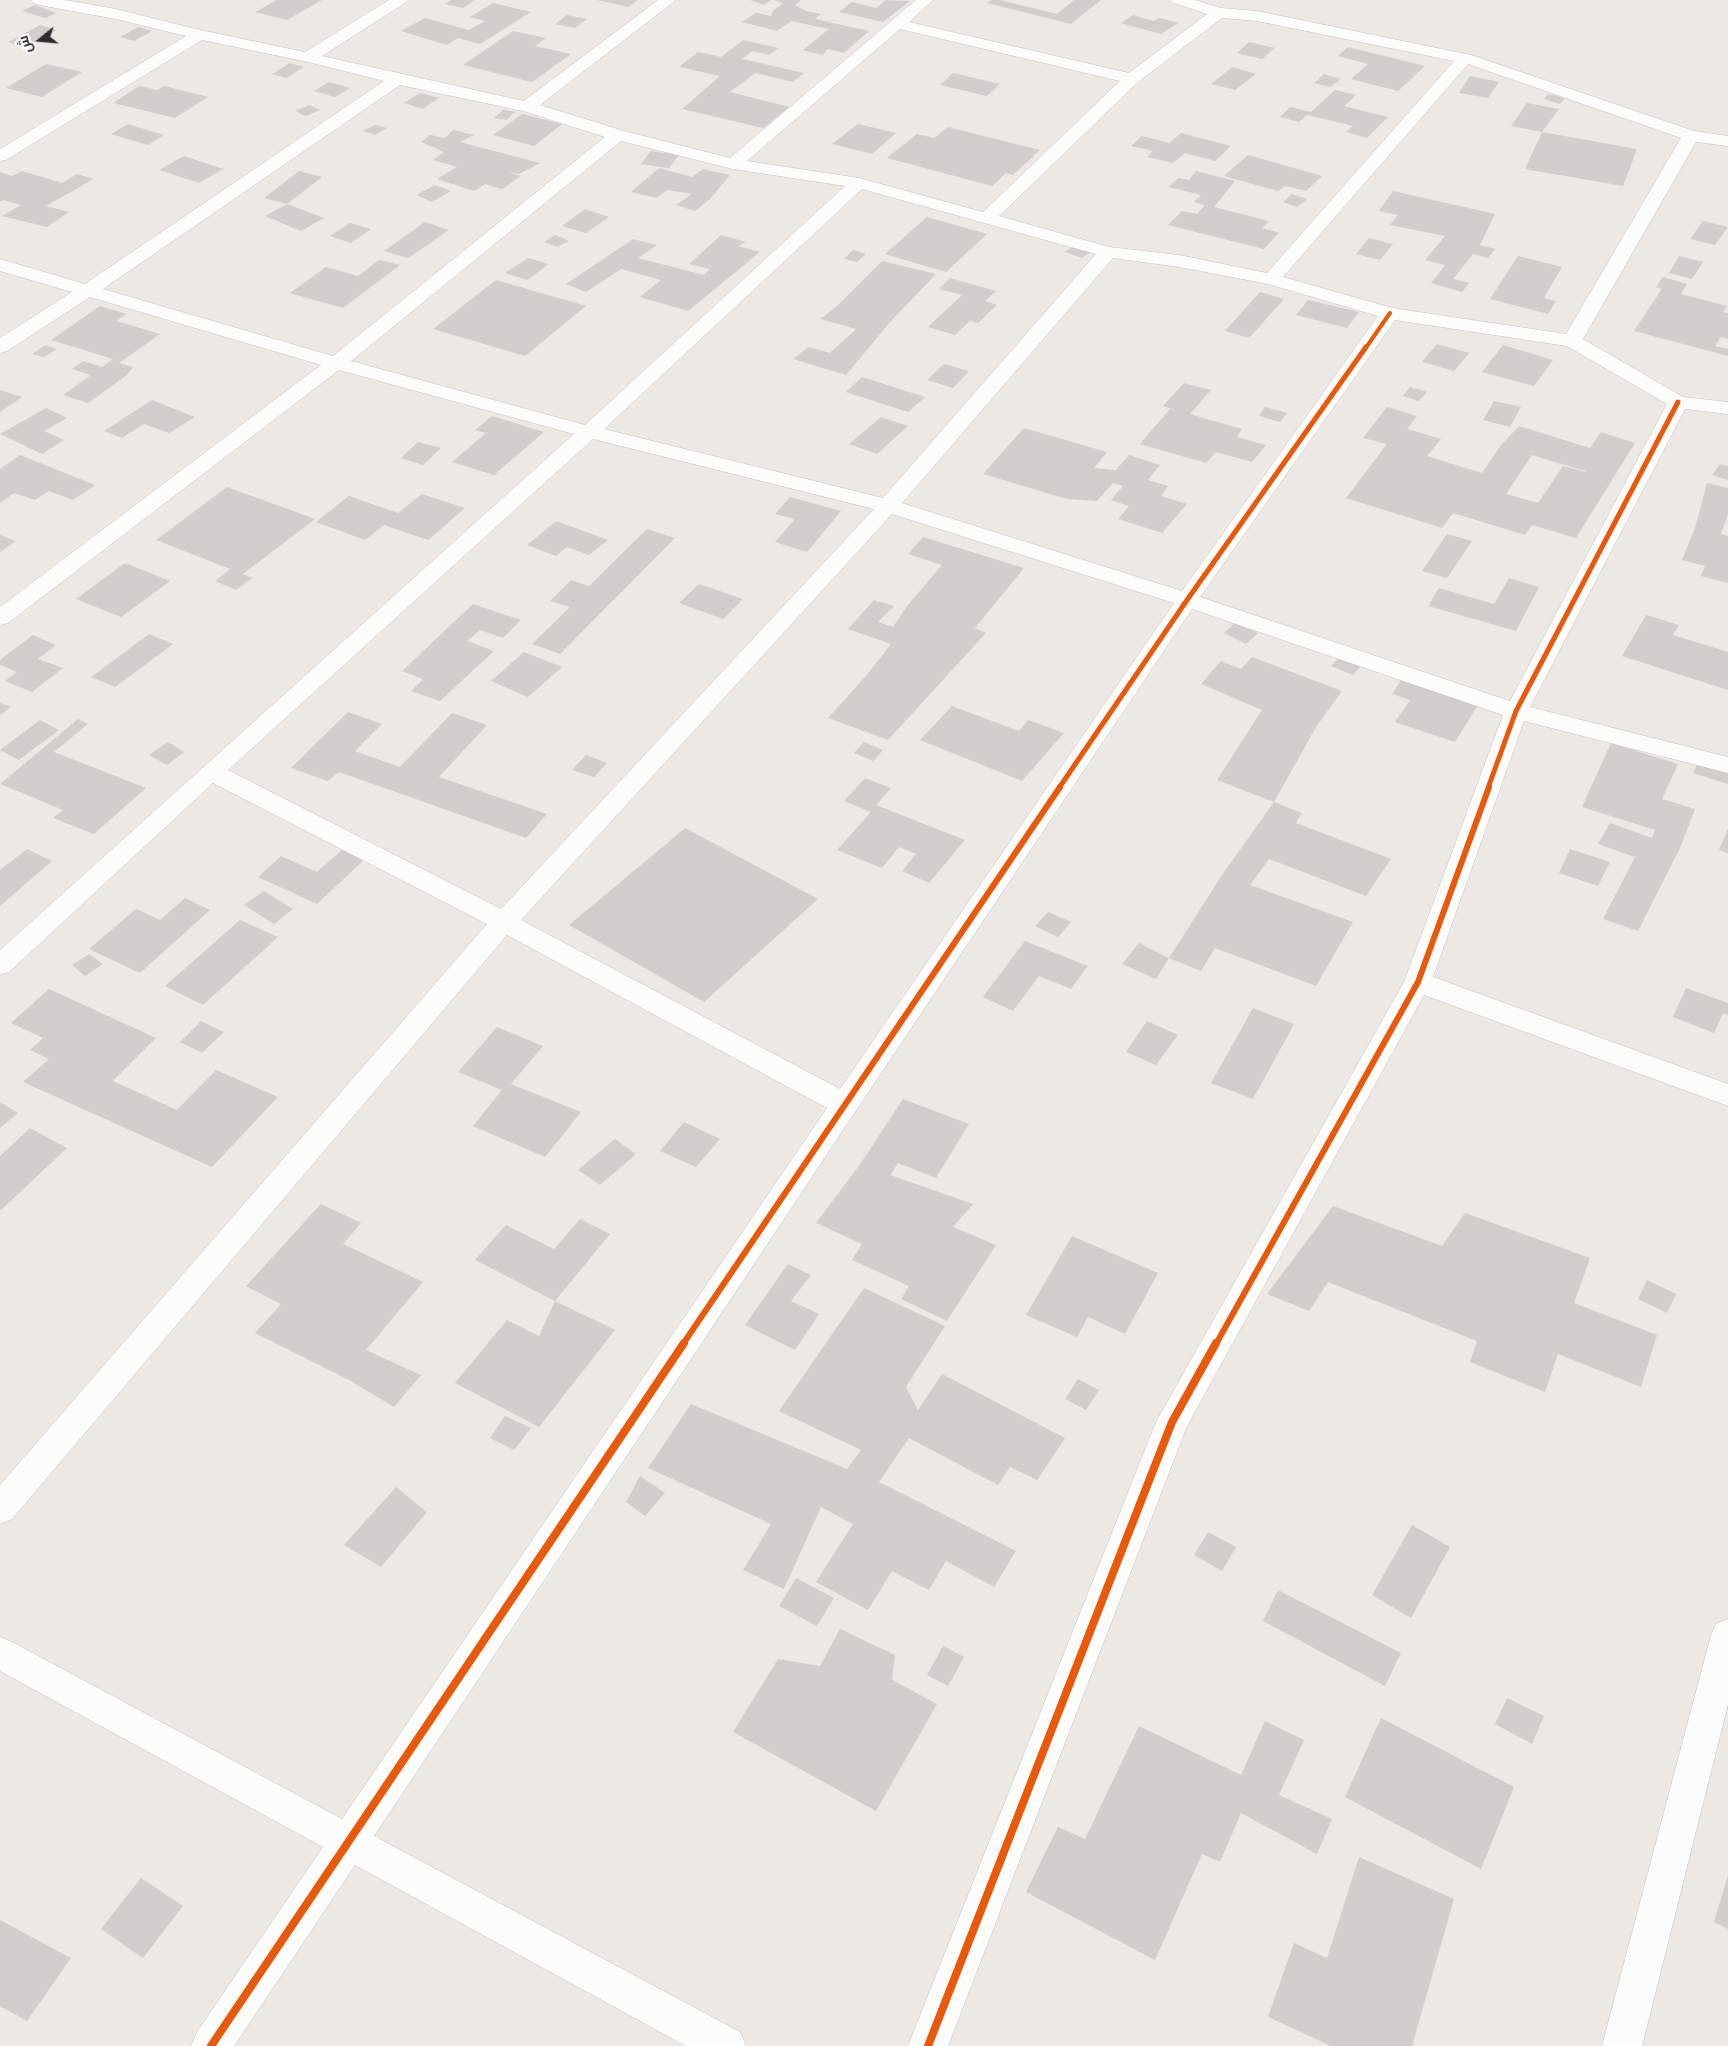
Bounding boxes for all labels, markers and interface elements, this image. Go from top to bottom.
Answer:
north arrow [15,15,65,65]
text: ش [14,33,36,56]

